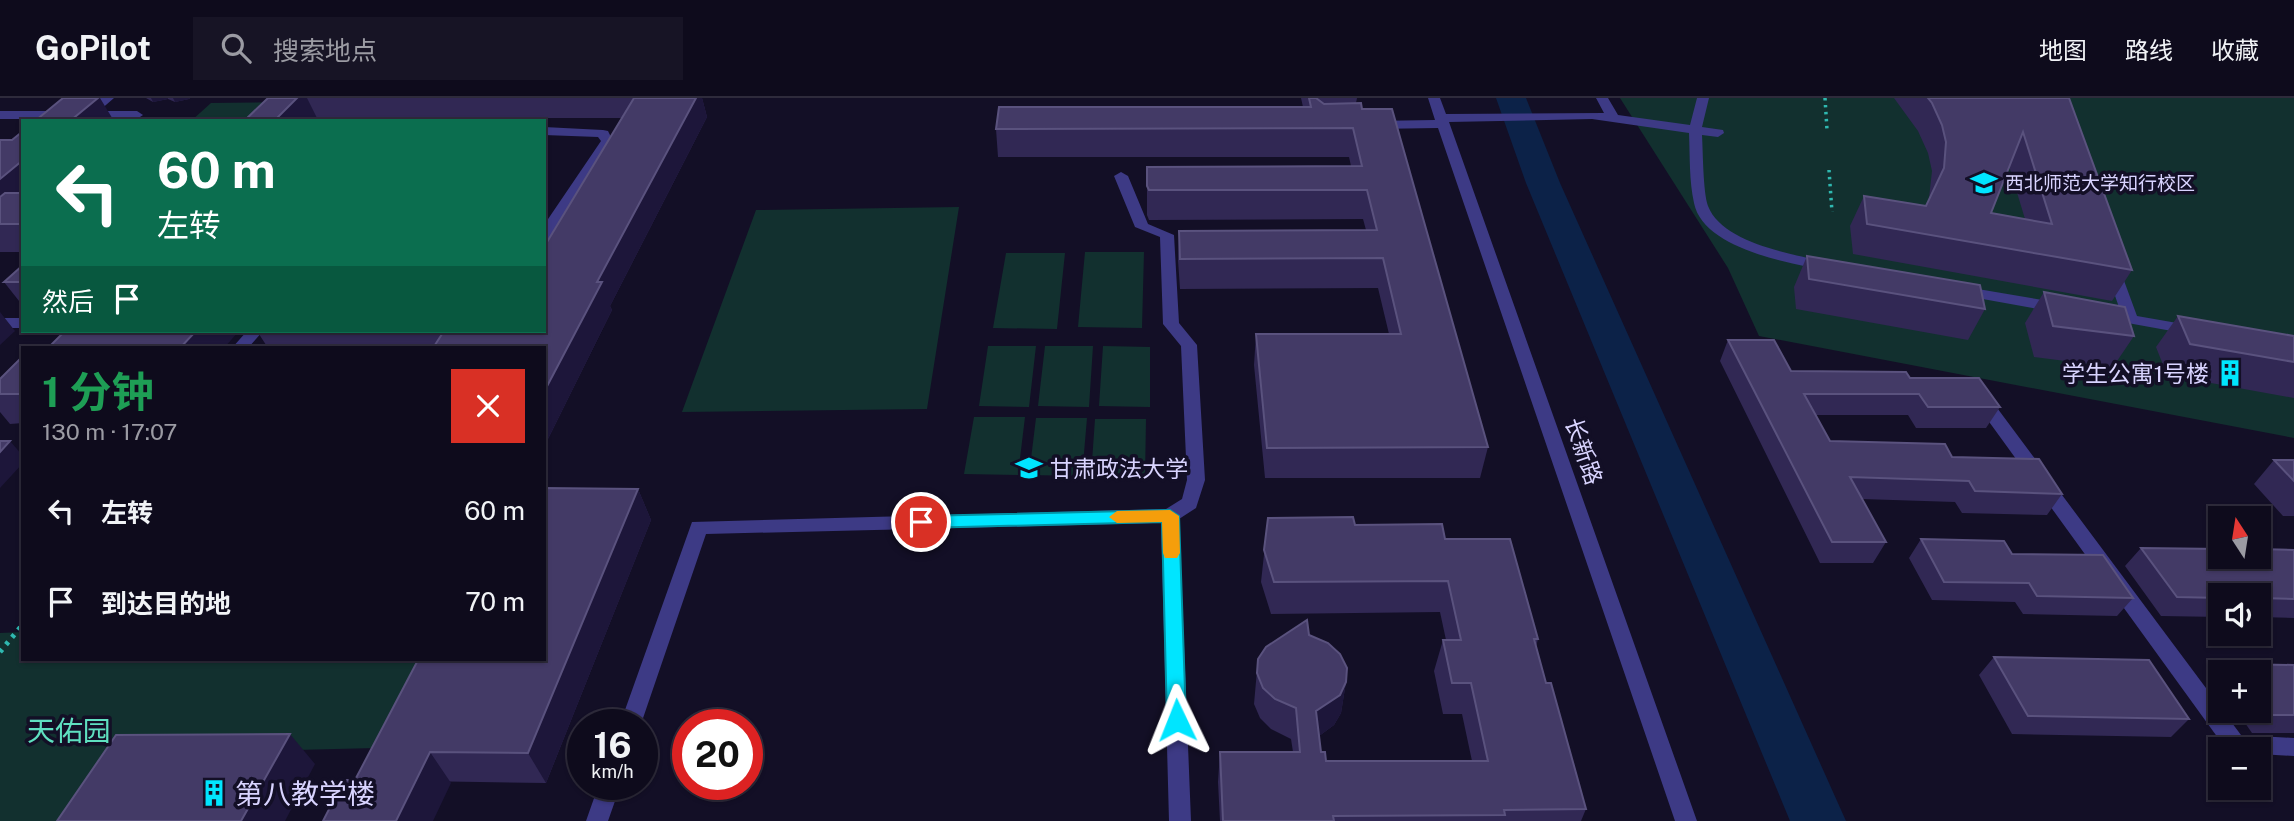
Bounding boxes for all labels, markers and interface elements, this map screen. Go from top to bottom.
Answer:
search box [193,17,683,80]
text: GoPilot [35,29,151,67]
icon: search [217,29,255,67]
text: 搜索地点 [273,35,377,66]
text: 地图 [2039,36,2087,64]
text: 路线 [2125,36,2173,64]
text: 收藏 [2211,36,2259,64]
text: 60 m [157,141,276,199]
icon: left [42,147,133,238]
school or university icon: 西北师范大学知行校区 [1969,168,1999,198]
place label: 西北师范大学知行校区 [2005,172,2195,194]
text: 左转 [157,207,221,244]
icon: arrive [108,280,146,318]
text: 然后 [42,286,94,317]
building icon: 学生公寓1号楼 [2215,358,2245,388]
place label: 学生公寓1号楼 [2062,360,2209,387]
text: 1 分钟 [42,367,153,416]
button: close [451,369,525,443]
street label: 长新路 [1560,414,1608,488]
text: 130 m · 17:07 [42,418,177,445]
school or university icon: 甘肃政法大学 [1014,453,1044,483]
place label: 甘肃政法大学 [1050,455,1188,482]
icon: left [42,492,80,530]
pin [891,492,951,552]
text: 60 m [464,495,525,526]
text: 左转 [101,497,153,528]
icon: arrive [902,503,940,541]
north arrow [2208,506,2272,569]
map controls [2208,506,2271,800]
icon: arrive [42,583,80,621]
button: sound [2208,583,2271,646]
text: 70 m [465,586,525,617]
text: 到达目的地 [101,588,231,619]
button: + [2208,660,2271,723]
position arrow [1140,683,1214,757]
speed limit sign: 20 [672,709,763,800]
park label: 天佑园 [27,714,111,747]
text: 16 [593,725,632,766]
button: − [2208,737,2271,800]
text: km/h [591,761,634,782]
place label: 第八教学楼 [235,777,375,810]
building icon: 第八教学楼 [199,778,229,808]

